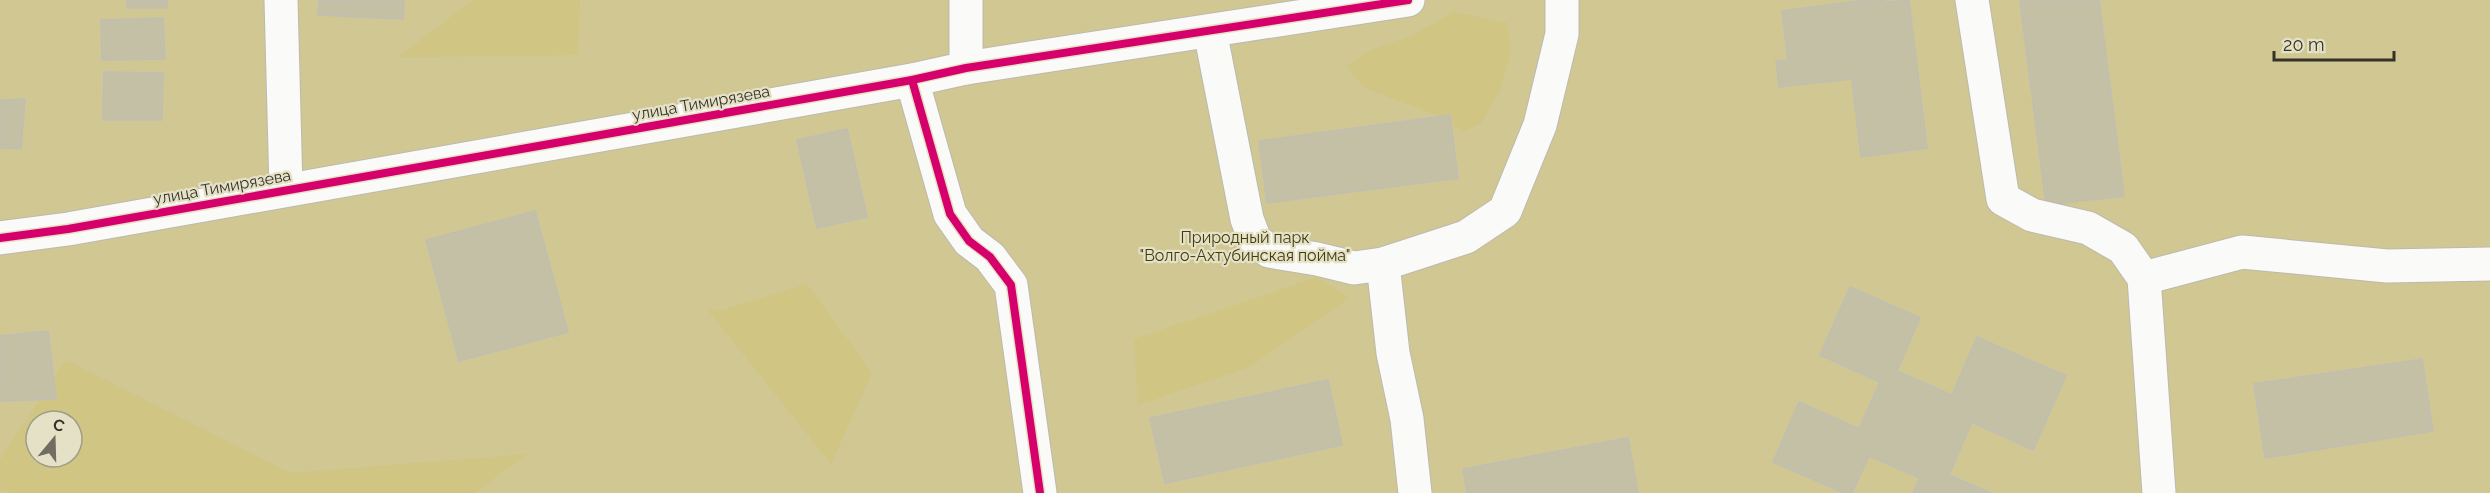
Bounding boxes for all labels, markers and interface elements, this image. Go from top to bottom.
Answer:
scale bar [2274,24,2394,62]
text: 20 m [2283,34,2325,55]
street label: улица Тимирязева [631,82,771,124]
street label: улица Тимирязева [152,166,292,208]
park label: Природный парк "Волго-Ахтубинская пойма" [1139,228,1351,265]
north arrow [24,409,84,469]
text: С [50,415,67,436]

